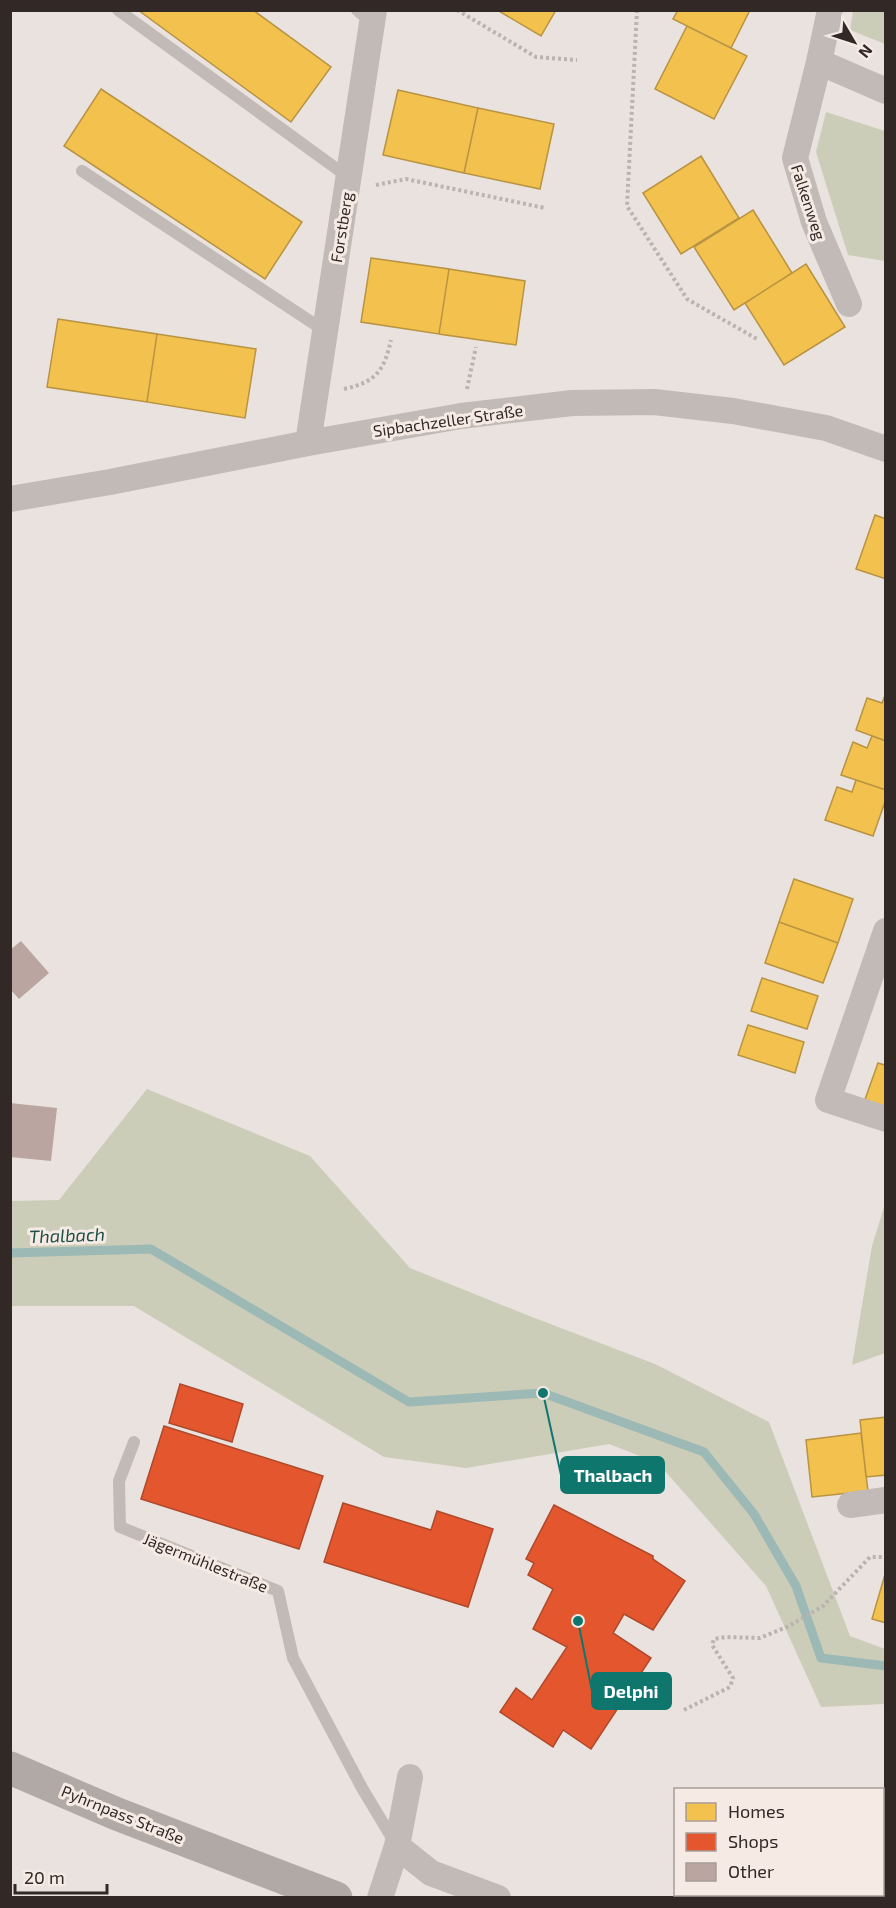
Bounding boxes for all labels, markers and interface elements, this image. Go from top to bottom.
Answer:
north arrow [824,12,884,72]
text: N [855,41,877,62]
street label: Falkenweg [788,162,830,242]
street label: Forstberg [326,190,356,264]
street label: Sipbachzeller Straße [372,400,524,440]
water label: Thalbach [29,1223,105,1247]
callout: Thalbach [561,1457,664,1493]
text: Thalbach [574,1464,652,1486]
street label: Jägermühlestraße [141,1528,271,1596]
callout: Delphi [592,1673,671,1709]
text: Delphi [604,1680,658,1702]
street label: Pyhrnpass Straße [59,1781,187,1847]
legend [674,1788,884,1896]
text: Homes [728,1800,785,1822]
text: Shops [728,1830,778,1852]
scale bar [15,1857,106,1895]
text: Other [728,1860,774,1882]
text: 20 m [24,1866,65,1888]

